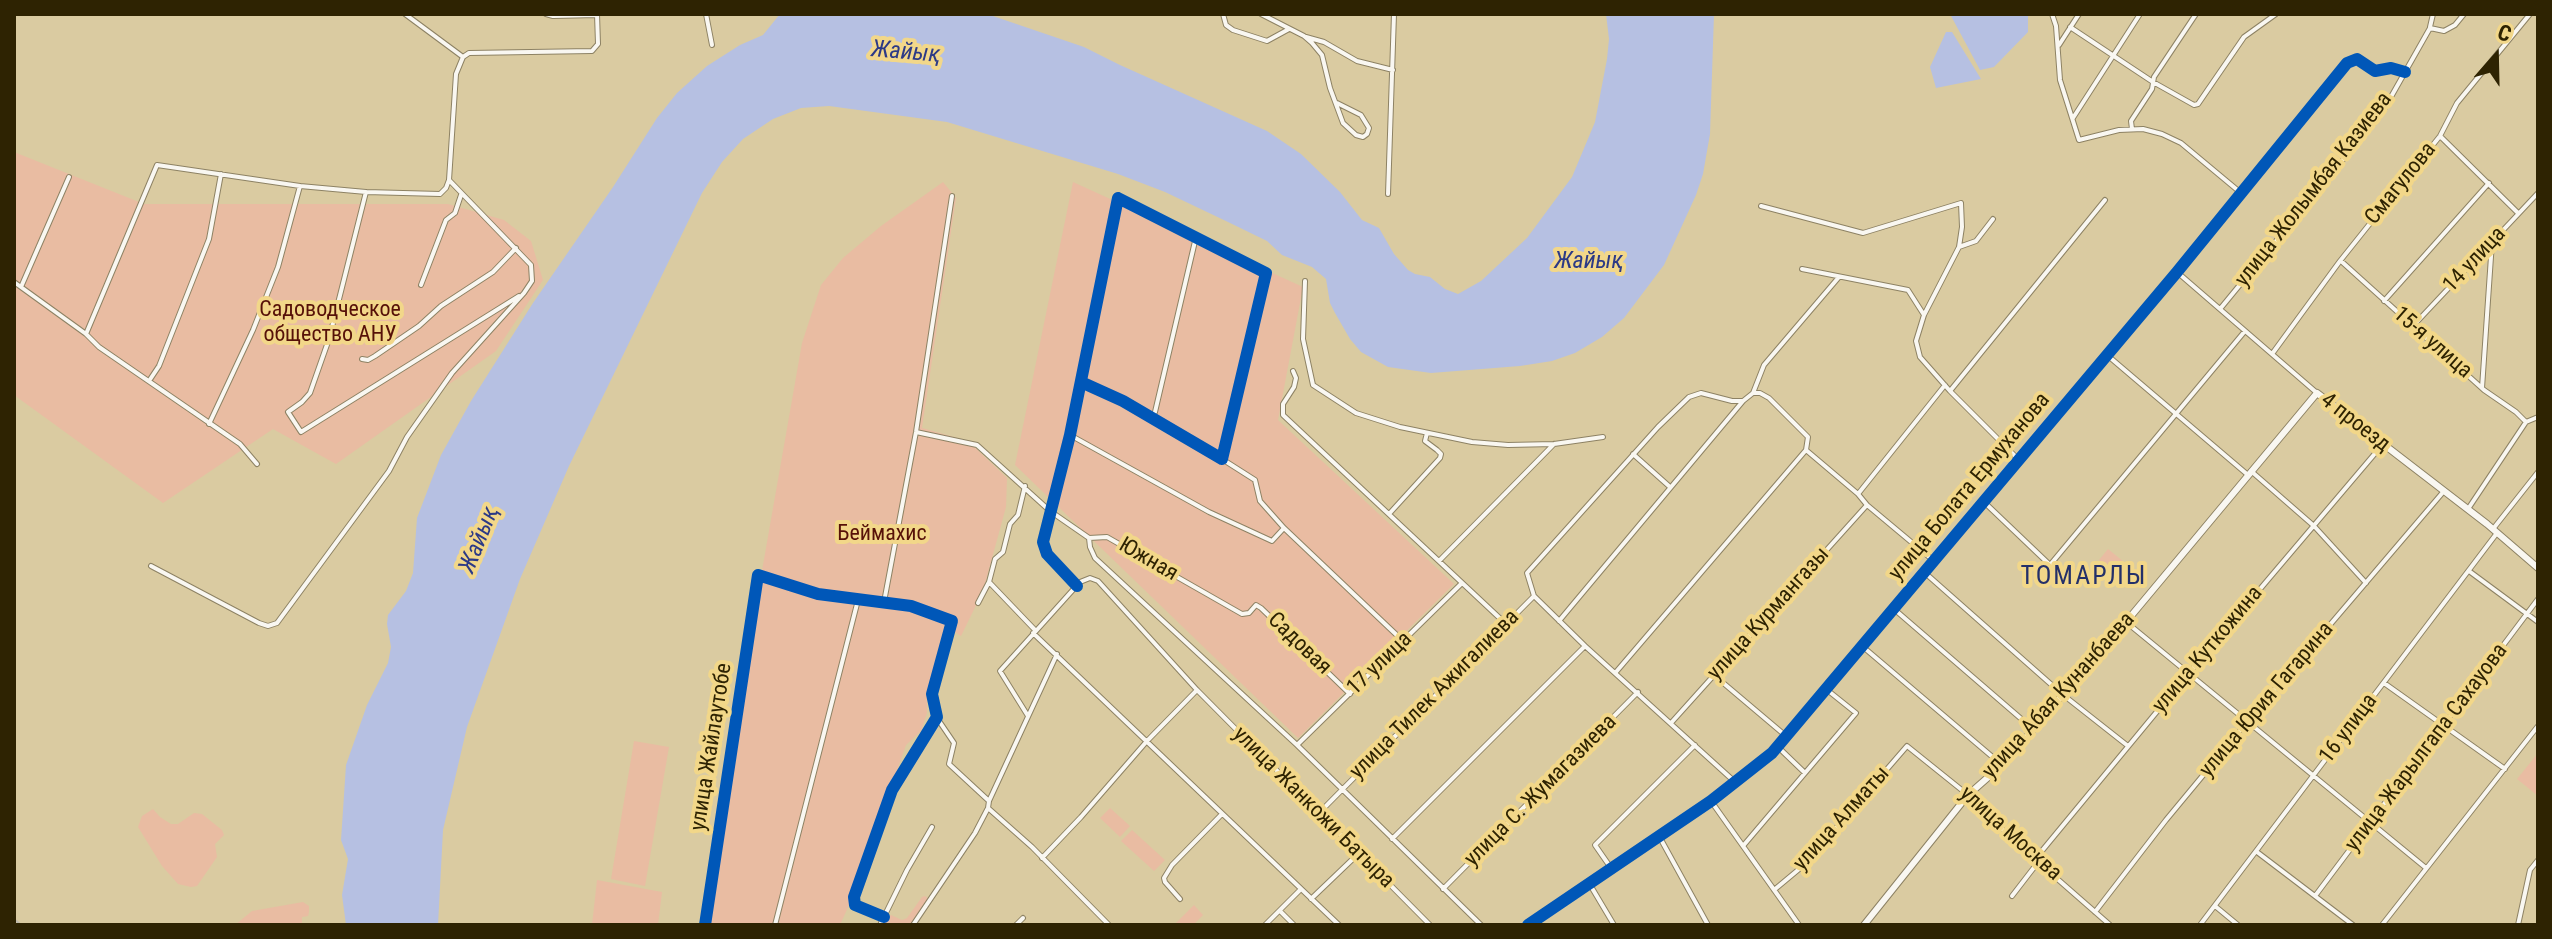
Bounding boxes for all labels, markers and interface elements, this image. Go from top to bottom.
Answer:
north arrow [2456,16,2536,96]
text: С [2494,19,2515,47]
water label: Жайық [870,36,942,70]
street label: улица Жолымбая Казиева [2230,88,2398,292]
street label: Смагулова [2360,138,2442,230]
street label: 14 улица [2438,222,2512,298]
water label: Жайық [1554,248,1624,276]
park label: Садоводческое общество АНУ [259,297,401,348]
street label: 15-я улица [2387,302,2477,384]
street label: улица Болата Ермуханова [1884,388,2056,586]
street label: 4 проезд [2315,388,2395,458]
water label: Жайық [454,502,506,578]
park label: Беймахис [837,521,927,547]
street label: Южная [1114,533,1182,587]
street label: улица Курмангазы [1702,542,1836,686]
district label: ТОМАРЛЫ [2020,561,2148,593]
street label: улица Куткожина [2147,581,2269,719]
street label: улица Тилек Ажигалиева [1345,605,1525,785]
street label: Садовая [1262,607,1336,681]
street label: улица Абая Кунанбаева [1977,607,2141,785]
street label: улица Юрия Гагарина [2194,617,2340,783]
street label: 17 улица [1342,627,1418,701]
street label: улица Жарылгапа Сахауова [2340,639,2514,857]
street label: улица Жайлаутобе [686,661,738,833]
street label: 16 улица [2314,689,2384,769]
street label: улица С. Жумагазиева [1459,709,1623,873]
street label: улица Жанкожи Батыра [1227,722,1399,894]
street label: улица Алматы [1788,761,1896,877]
street label: улица Москва [1954,781,2066,887]

